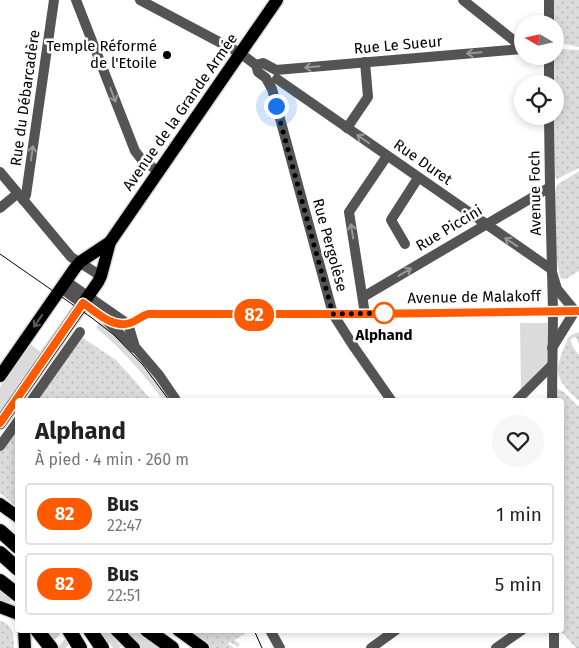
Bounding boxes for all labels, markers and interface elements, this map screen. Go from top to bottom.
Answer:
north arrow [514,15,564,65]
map controls [514,15,564,125]
street label: Rue du Débarcadère [7,29,43,167]
street label: Avenue de la Grande Armée [119,30,241,194]
street label: Rue Le Sueur [353,32,443,58]
place label: Temple Réformé de l'Etoile [46,37,157,72]
one-way arrow [466,48,482,58]
marker: Temple Réformé de l'Etoile [161,49,173,61]
one-way arrow [304,62,320,72]
button: locate [514,75,564,125]
one-way arrow [109,86,118,102]
your location [264,94,289,119]
one-way arrow [356,134,370,144]
street label: Rue Duret [390,135,456,189]
one-way arrow [27,145,37,161]
street label: Avenue Foch [525,150,545,236]
street label: Rue Pergolèse [309,196,351,294]
street label: Rue Piccini [413,201,485,255]
one-way arrow [347,224,357,240]
one-way arrow [504,237,518,247]
one-way arrow [397,266,411,276]
street label: Avenue de Malakoff [407,287,542,307]
line badge: 82 [232,299,276,331]
marker: Alphand [373,302,395,324]
text: 82 [244,304,264,326]
one-way arrow [33,314,43,328]
place label: Alphand [355,326,412,344]
button: heart [492,415,544,467]
text: Alphand [35,417,126,445]
text: À pied · 4 min · 260 m [35,450,189,469]
text: Bus [107,493,139,516]
text: 82 [55,503,74,525]
text: 1 min [496,503,542,526]
text: 22:47 [107,516,142,535]
text: Bus [107,563,139,586]
text: 82 [55,573,74,595]
text: 5 min [495,573,542,596]
text: 22:51 [107,586,141,605]

